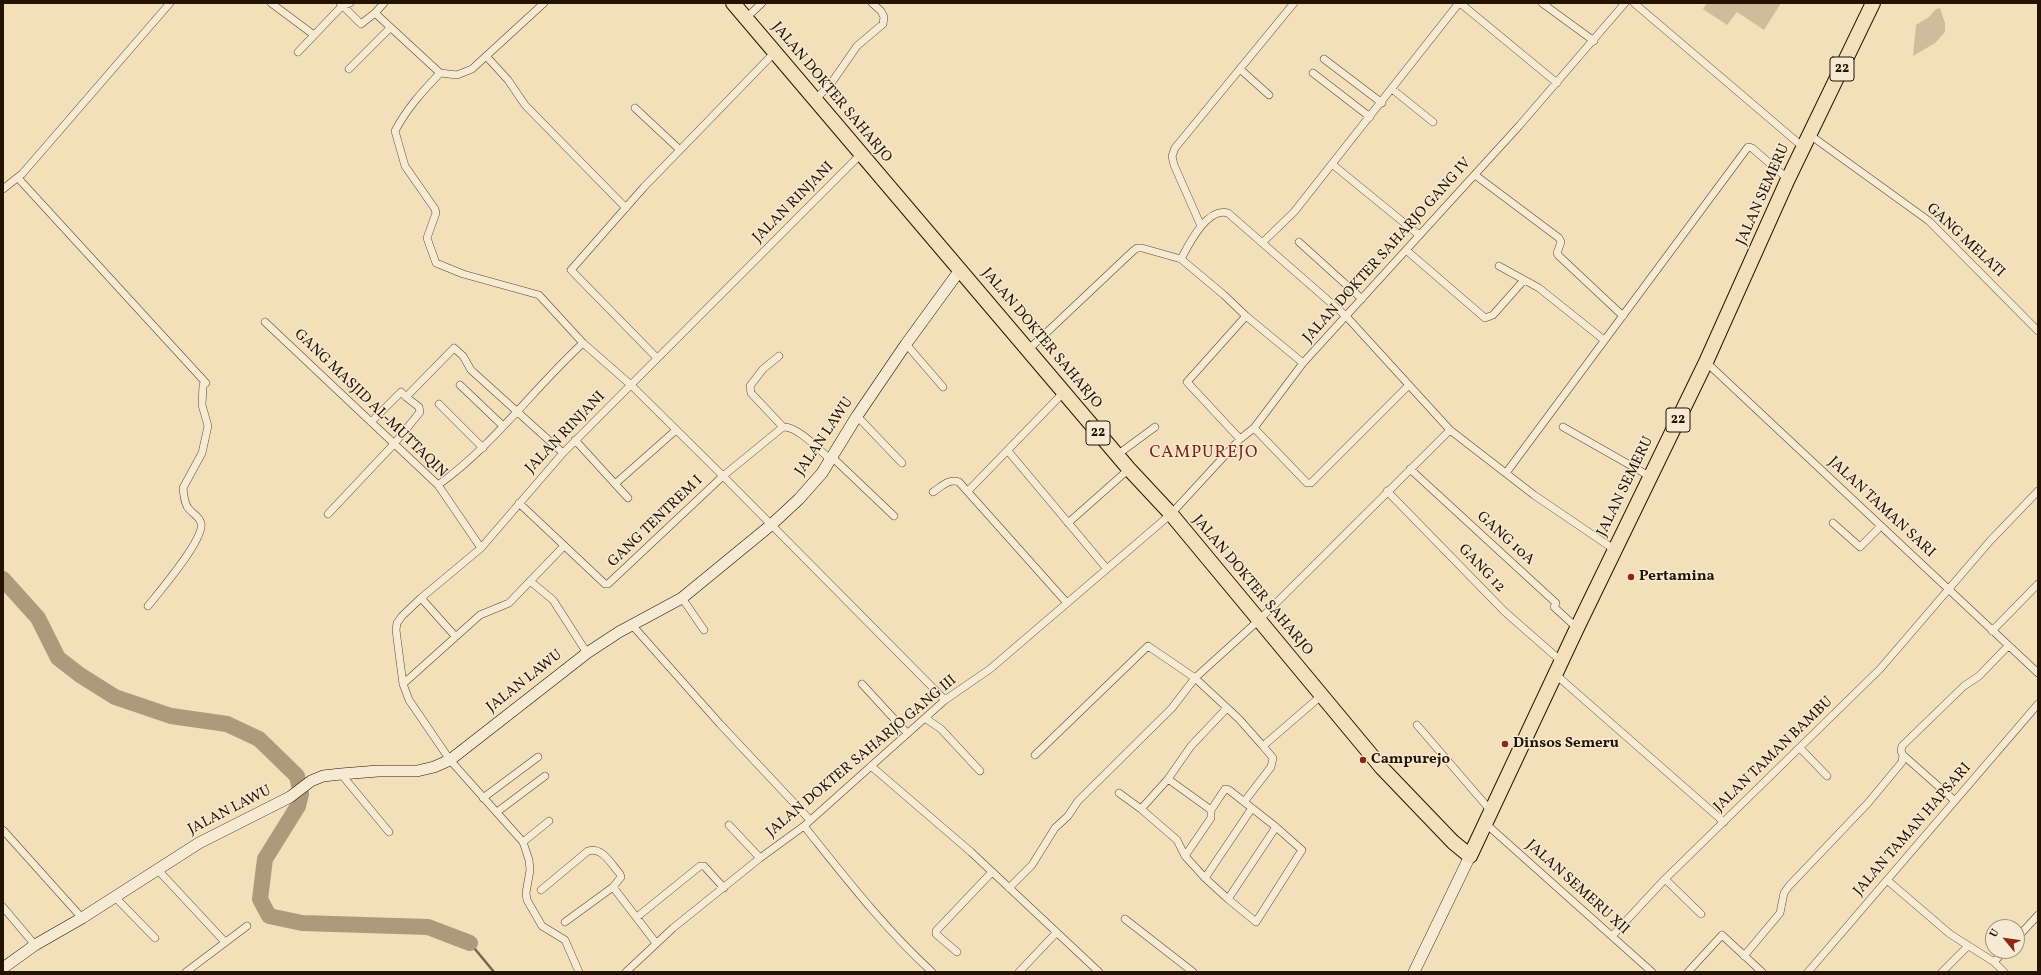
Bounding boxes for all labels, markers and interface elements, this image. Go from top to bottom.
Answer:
street label: JALAN DOKTER SAHARJO [767,19,895,167]
road number: 22 [1830,57,1854,81]
street label: JALAN SEMERU [1734,141,1794,249]
street label: JALAN DOKTER SAHARJO GANG IV [1300,155,1476,347]
street label: JALAN RINJANI [750,159,838,247]
street label: GANG MELATI [1922,200,2008,282]
street label: JALAN DOKTER SAHARJO [977,265,1105,413]
street label: GANG MASJID AL-MUTTAQIN [290,326,450,482]
street label: JALAN RINJANI [522,388,610,478]
street label: JALAN LAWU [792,394,858,480]
road number: 22 [1666,408,1690,432]
road number: 22 [1086,421,1110,445]
street label: JALAN SEMERU [1594,434,1658,540]
district label: CAMPUREJO [1150,444,1258,464]
street label: JALAN TAMAN SARI [1824,454,1938,562]
street label: GANG TENTREM I [605,472,707,572]
street label: GANG 10A [1472,508,1538,570]
street label: JALAN DOKTER SAHARJO [1188,512,1316,660]
street label: GANG 12 [1454,541,1508,597]
place label: Pertamina [1639,568,1715,586]
marker: Pertamina [1626,572,1636,582]
street label: JALAN LAWU [484,647,566,717]
street label: JALAN DOKTER SAHARJO GANG III [763,672,961,842]
street label: JALAN TAMAN BAMBU [1711,694,1837,816]
place label: Dinsos Semeru [1513,735,1619,753]
marker: Dinsos Semeru [1500,739,1510,749]
place label: Campurejo [1371,751,1450,769]
marker: Campurejo [1358,755,1368,765]
street label: JALAN TAMAN HAPSARI [1850,760,1976,900]
street label: JALAN LAWU [185,782,275,840]
street label: JALAN SEMERU XII [1522,837,1632,939]
north arrow [1985,919,2025,959]
text: U [1987,926,2003,940]

